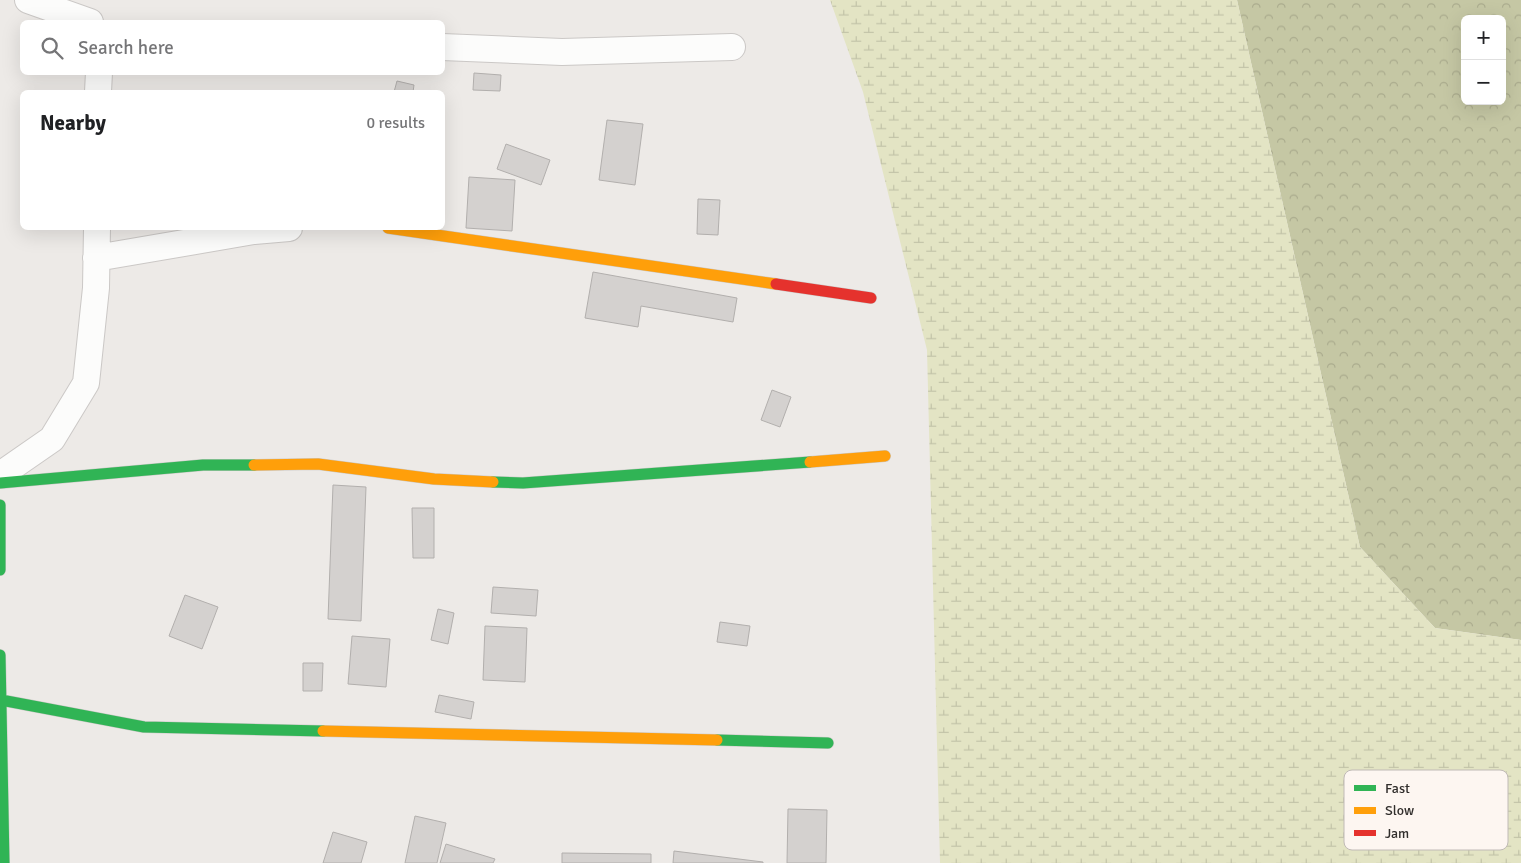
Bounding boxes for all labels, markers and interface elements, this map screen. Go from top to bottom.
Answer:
map controls [1461,15,1506,105]
button: + [1461,15,1506,60]
search box [20,20,445,75]
icon: search [38,34,66,62]
text: Search here [78,36,174,60]
button: − [1461,60,1506,105]
text: Nearby [40,110,106,136]
text: 0 results [366,113,425,133]
legend [1344,770,1508,850]
text: Fast [1385,780,1410,797]
text: Slow [1385,802,1414,819]
text: Jam [1385,825,1409,842]

